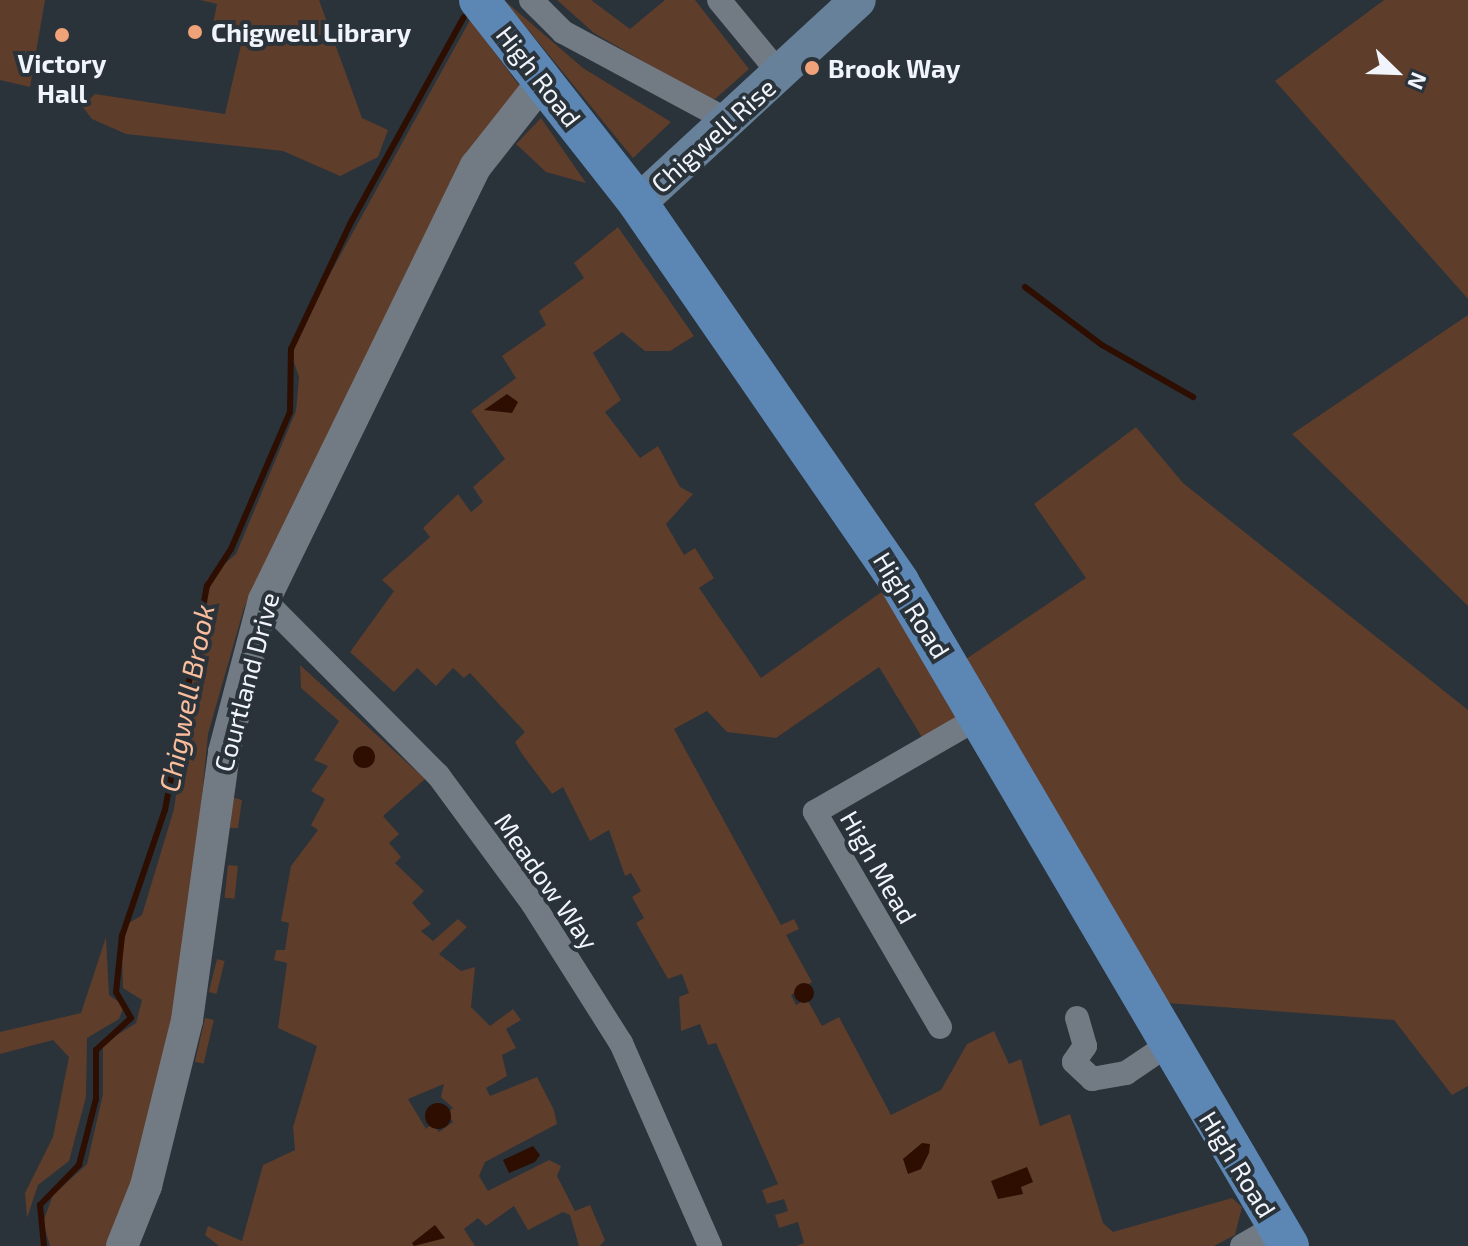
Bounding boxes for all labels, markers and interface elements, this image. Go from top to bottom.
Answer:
place label: Chigwell Library [211,16,412,48]
street label: High Road [490,19,588,133]
marker: Chigwell Library [186,23,204,41]
marker: Victory Hall [53,26,71,44]
north arrow [1356,32,1436,112]
place label: Victory Hall [18,47,106,108]
place label: Brook Way [828,52,961,84]
marker: Brook Way [803,59,821,77]
text: N [1403,69,1433,94]
street label: Chigwell Rise [644,71,782,199]
street label: High Road [867,546,957,664]
street label: Courtland Drive [207,589,285,775]
water label: Chigwell Brook [151,601,221,795]
street label: High Mead [834,805,924,929]
street label: Meadow Way [488,806,606,956]
street label: High Road [1193,1105,1283,1223]

